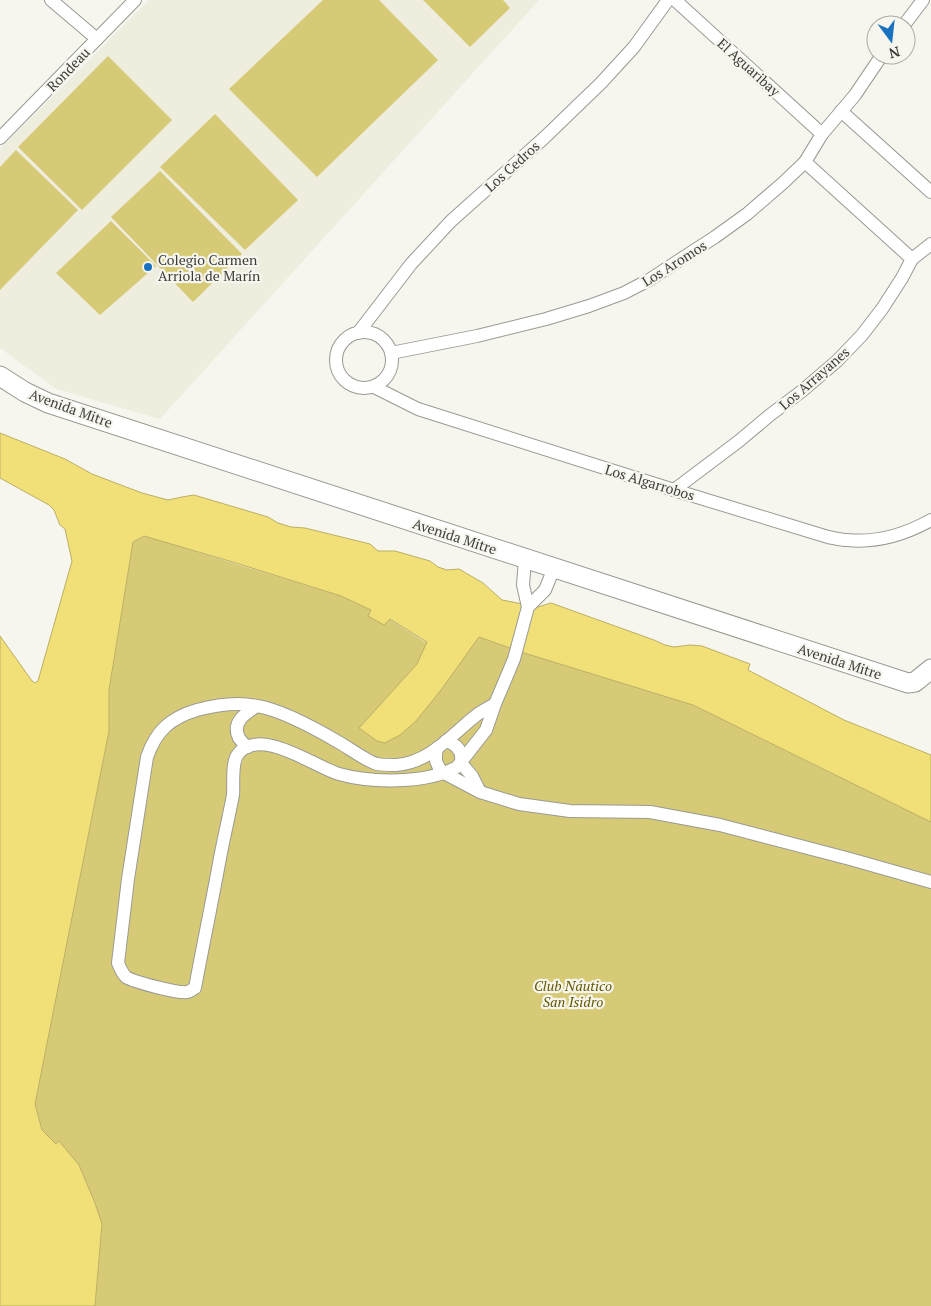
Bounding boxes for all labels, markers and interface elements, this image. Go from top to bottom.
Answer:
north arrow [866,15,916,65]
street label: El Aguaribay [714,34,785,101]
text: N [887,42,902,64]
street label: Rondeau [42,43,94,95]
street label: Los Cedros [481,136,543,196]
street label: Los Aromos [638,236,710,290]
place label: Colegio Carmen Arriola de Marín [158,250,261,285]
marker: Colegio Carmen Arriola de Marín [142,261,154,273]
street label: Los Arrayanes [775,342,853,414]
street label: Avenida Mitre [27,384,115,432]
street label: Los Algarrobos [603,459,697,505]
street label: Avenida Mitre [411,513,499,559]
street label: Avenida Mitre [796,638,884,684]
park label: Club Náutico San Isidro [534,976,612,1011]

